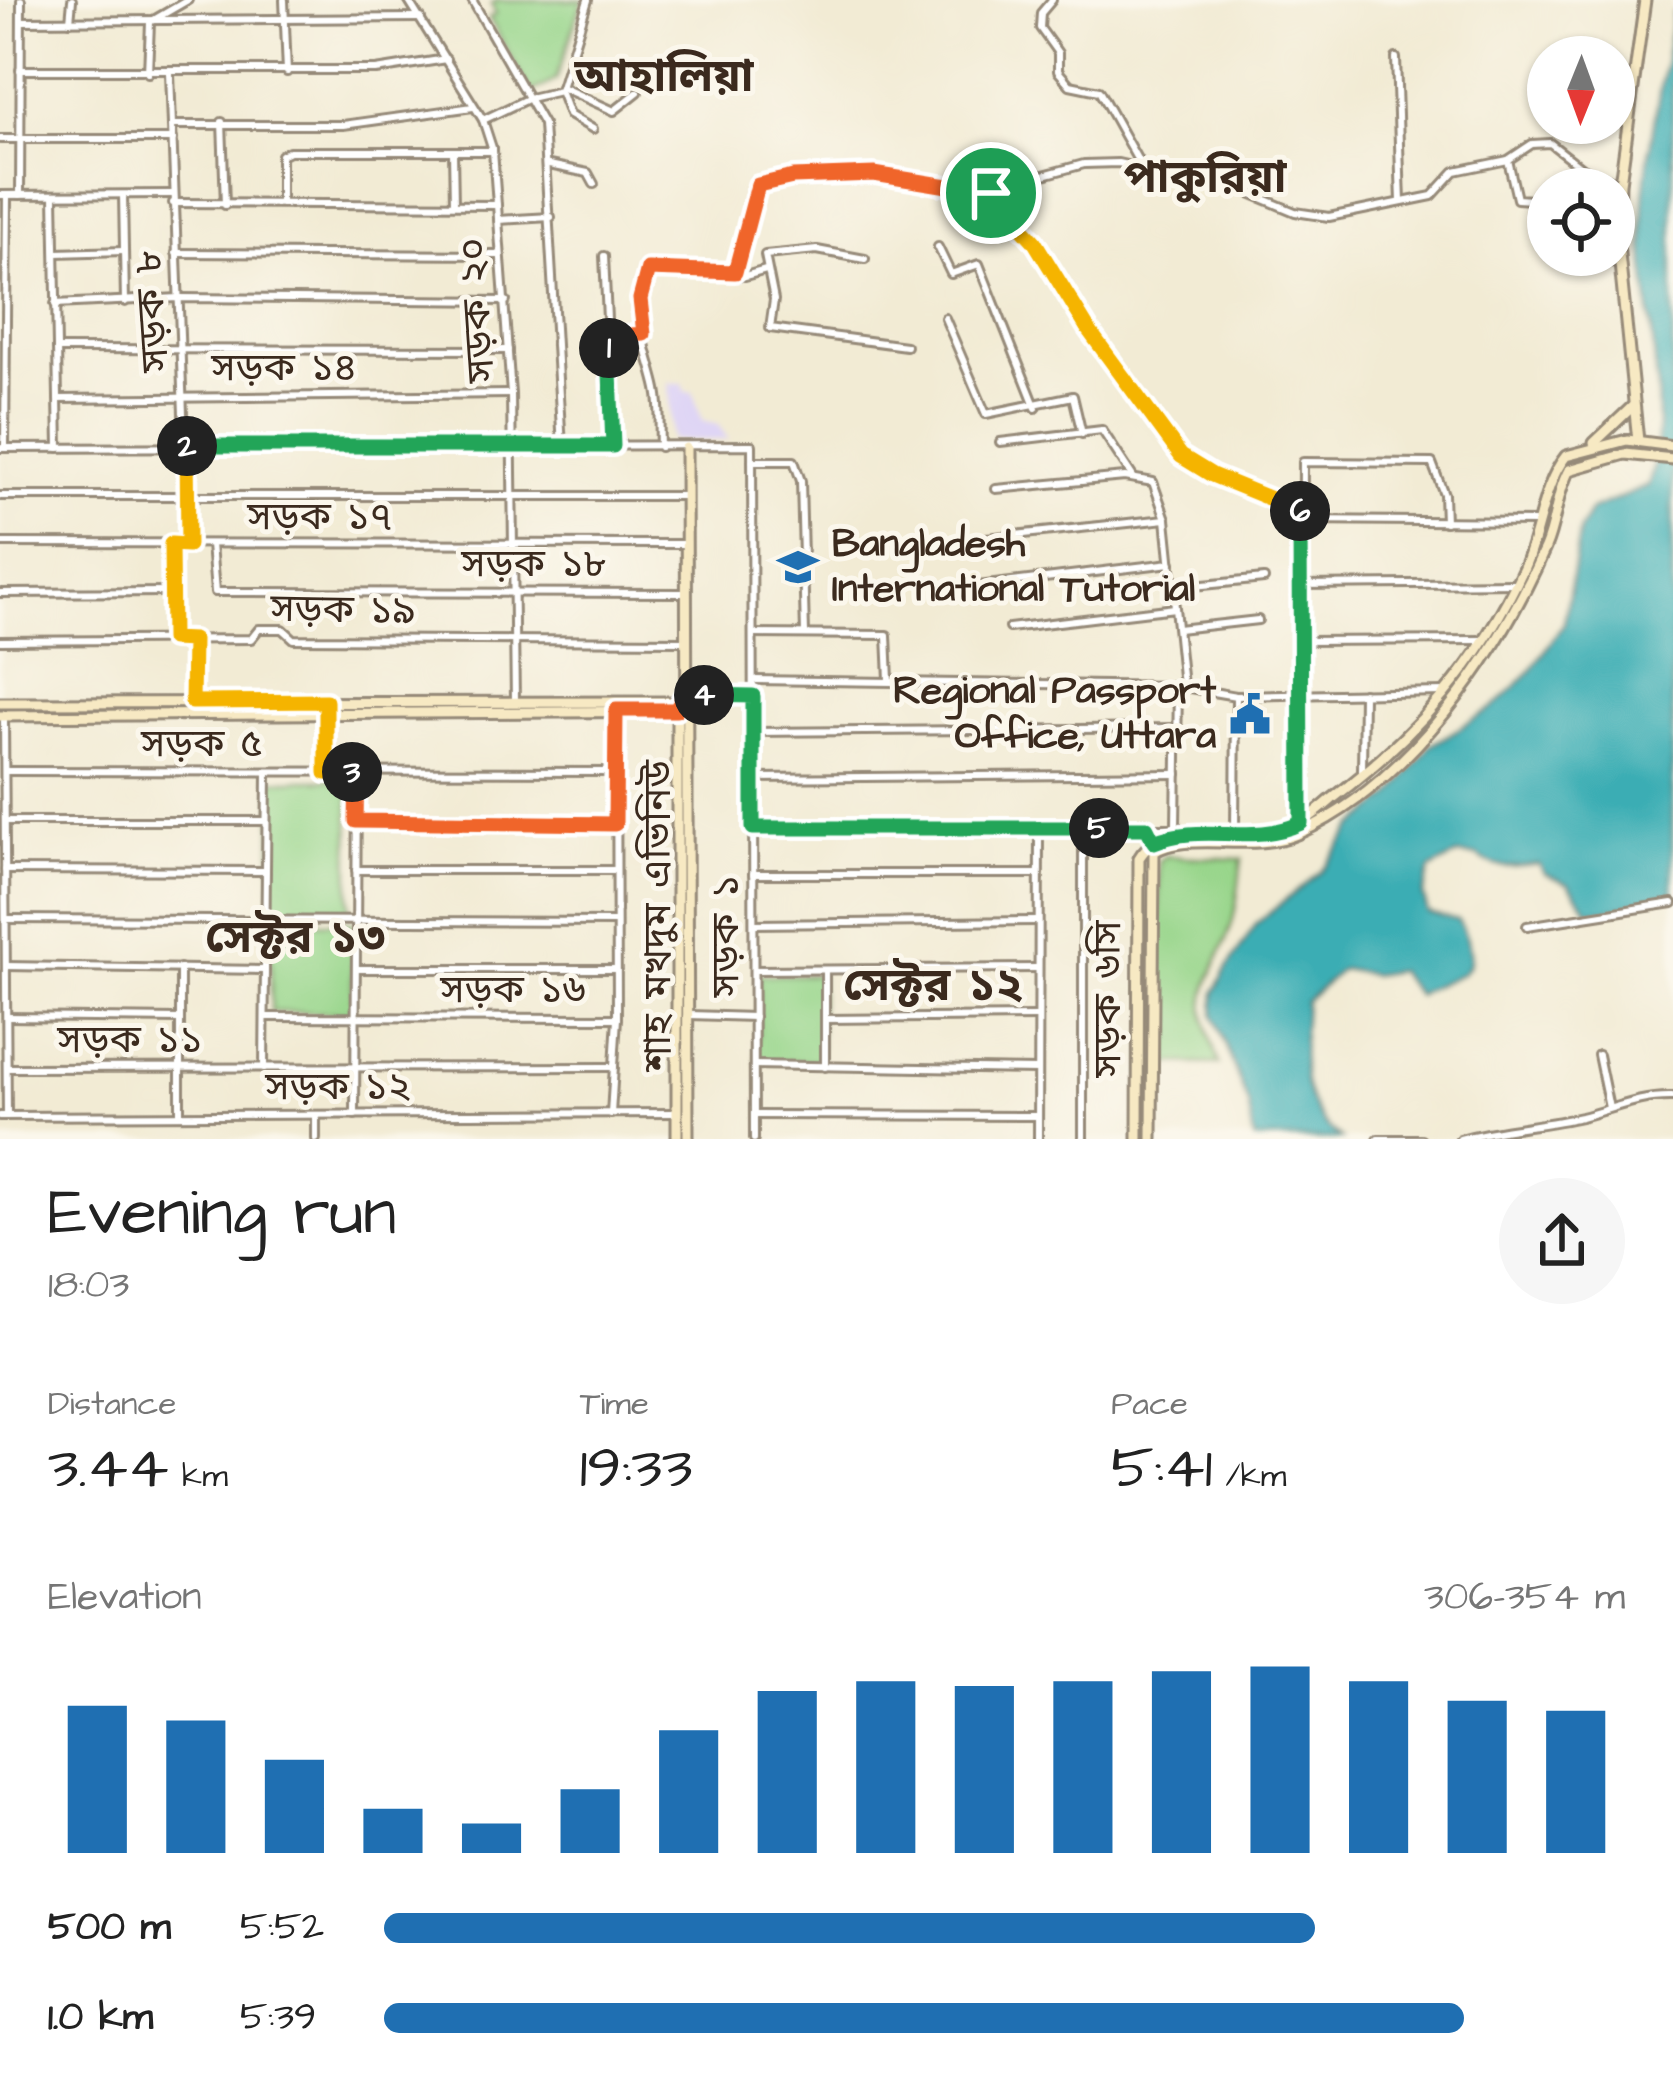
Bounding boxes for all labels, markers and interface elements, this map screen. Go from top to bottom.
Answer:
north arrow [1527,36,1635,144]
map controls [1527,36,1635,276]
district label: আহালিয়া [574,47,755,109]
pin [940,142,1042,244]
district label: পাকুরিয়া [1124,148,1288,210]
icon: arrive [958,160,1024,226]
button: locate [1527,168,1635,276]
street label: সড়ক ২০ [446,236,510,385]
street label: সড়ক ৮ [122,248,184,375]
pin: 1 [579,318,639,378]
text: 1 [607,325,611,371]
street label: সড়ক ১৪ [210,342,357,396]
pin: 2 [157,416,217,476]
text: 2 [178,423,196,469]
pin: 6 [1270,481,1330,541]
text: 6 [1290,488,1310,534]
street label: সড়ক ১৭ [246,491,393,545]
place label: Bangladesh International Tutorial [832,518,1195,617]
street label: সড়ক ১৮ [460,538,607,592]
school or university icon: Bangladesh International Tutorial [775,544,821,590]
street label: সড়ক ১৯ [269,583,416,639]
pin: 4 [674,665,734,725]
place label: Regional Passport Office, Uttara [893,665,1216,764]
text: 4 [693,672,715,718]
public building icon: Regional Passport Office, Uttara [1227,691,1273,737]
street label: সড়ক ৫ [140,718,263,772]
pin: 3 [322,742,382,802]
text: 3 [344,749,360,795]
street label: শাহ মখদুম এভিনিউ [632,759,686,1073]
pin: 5 [1069,798,1129,858]
text: 5 [1087,805,1111,851]
street label: সড়ক ১ [700,875,754,998]
district label: সেক্টর ১৩ [205,908,385,970]
street label: সড়ক ৬সি [1082,920,1136,1078]
district label: সেক্টর ১২ [843,956,1023,1018]
street label: সড়ক ১৬ [439,964,586,1018]
street label: সড়ক ১১ [56,1014,203,1068]
street label: সড়ক ১২ [264,1061,411,1115]
text: Evening run [48,1168,396,1260]
button: share [1499,1178,1625,1304]
text: 18:03 [48,1259,129,1313]
text: Distance [48,1381,176,1427]
text: Time [580,1381,649,1427]
text: Pace [1111,1381,1188,1427]
text: 3.44 [48,1427,169,1510]
text: 19:33 [580,1427,693,1510]
text: 5:41 [1111,1427,1212,1510]
text: km [169,1453,228,1499]
text: /km [1212,1453,1287,1499]
text: Elevation [48,1571,202,1625]
text: 306–354 m [1424,1571,1625,1625]
text: 500 m [48,1901,171,1955]
text: 5:52 [240,1901,324,1955]
text: 1.0 km [48,1991,153,2045]
text: 5:39 [240,1991,316,2045]

